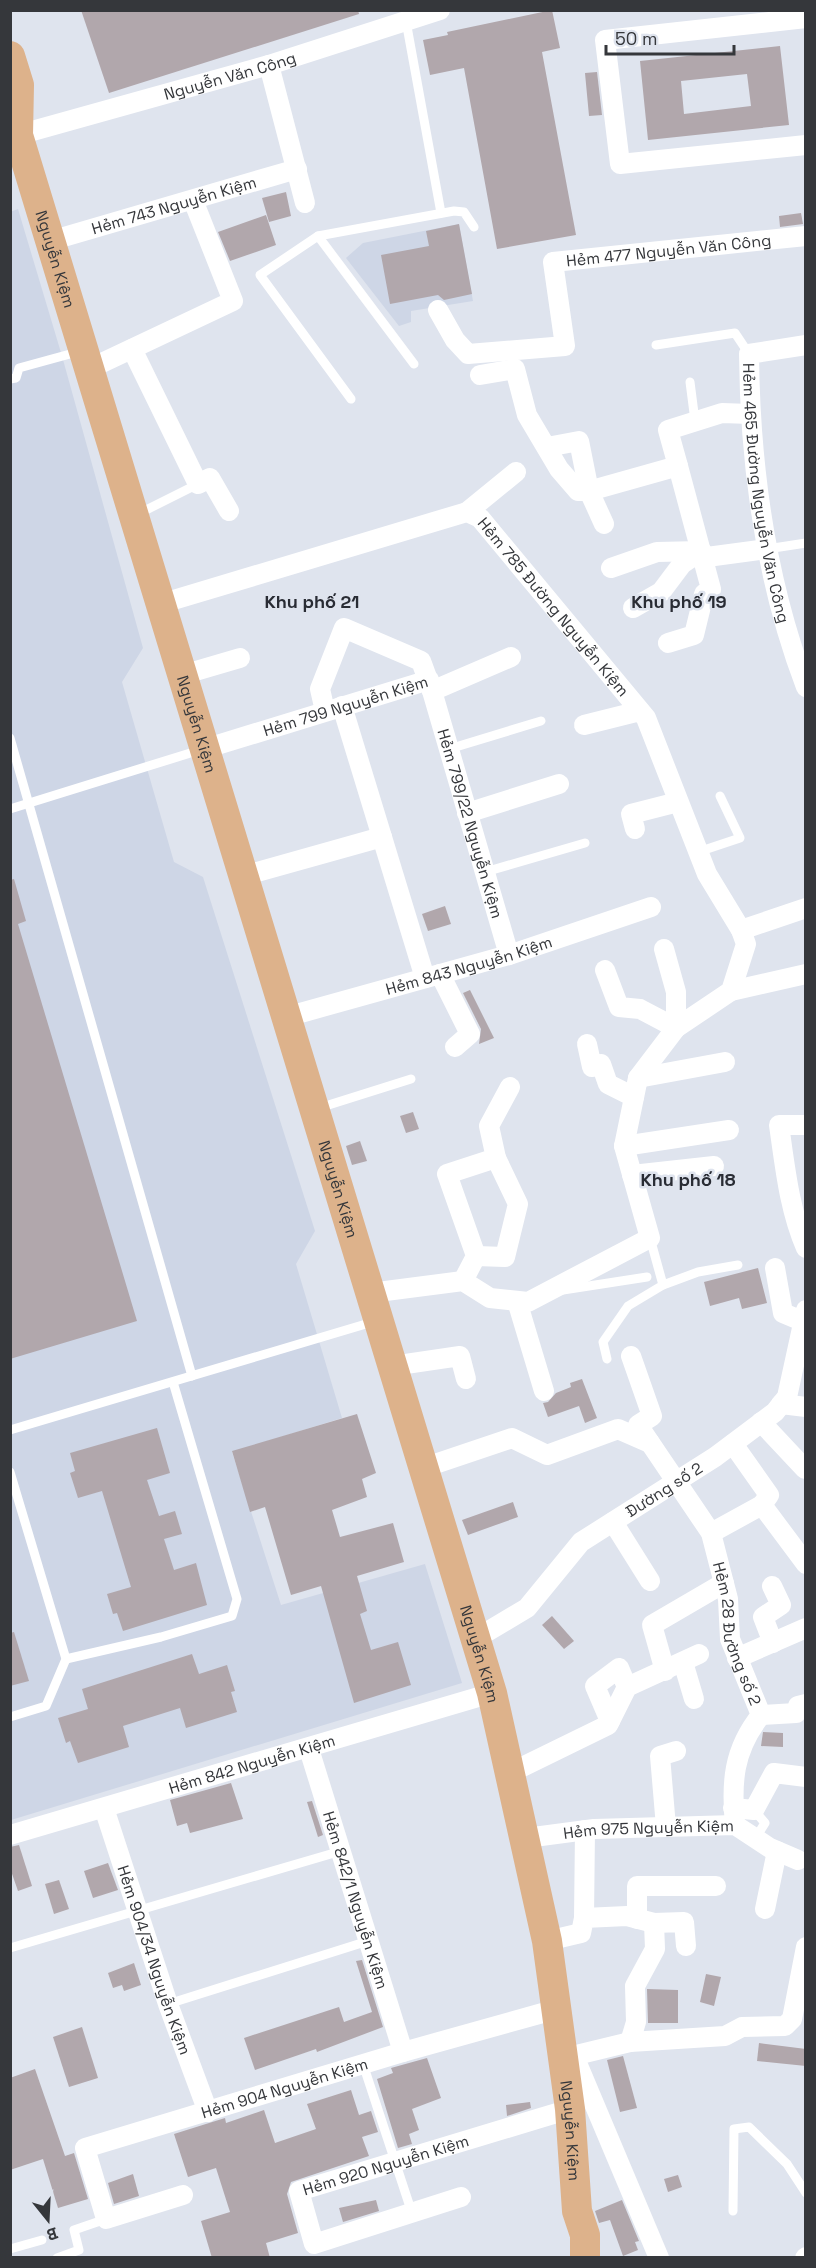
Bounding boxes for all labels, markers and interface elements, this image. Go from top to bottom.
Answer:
scale bar [606,18,734,56]
text: 50 m [615,27,657,50]
street label: Nguyễn Văn Công [161,47,299,104]
street label: Hẻm 743 Nguyễn Kiệm [89,171,259,239]
street label: Nguyễn Kiệm [31,208,80,310]
street label: Hẻm 477 Nguyễn Văn Công [565,229,772,271]
street label: Hẻm 465 Đường Nguyễn Văn Công [739,363,795,625]
street label: Hẻm 785 Đường Nguyễn Kiệm [473,513,634,700]
district label: Khu phố 21 [265,590,359,613]
district label: Khu phố 19 [631,590,727,613]
street label: Hẻm 799 Nguyễn Kiệm [260,670,431,741]
street label: Nguyễn Kiệm [172,673,222,775]
street label: Hẻm 799/22 Nguyễn Kiệm [433,726,508,921]
street label: Hẻm 843 Nguyễn Kiệm [383,931,555,999]
street label: Nguyễn Kiệm [314,1138,363,1240]
district label: Khu phố 18 [641,1168,736,1191]
street label: Đường số 2 [621,1457,706,1522]
street label: Hẻm 28 Đường số 2 [708,1559,766,1708]
street label: Nguyễn Kiệm [455,1603,504,1705]
street label: Hẻm 842 Nguyễn Kiệm [166,1729,337,1798]
street label: Hẻm 842/1 Nguyễn Kiệm [318,1808,393,1991]
street label: Hẻm 975 Nguyễn Kiệm [562,1815,734,1843]
street label: Hẻm 904/34 Nguyễn Kiệm [113,1862,196,2057]
street label: Hẻm 904 Nguyễn Kiệm [199,2053,370,2123]
street label: Nguyễn Kiệm [556,2079,585,2182]
street label: Hẻm 920 Nguyễn Kiệm [300,2130,471,2200]
north arrow [18,2190,78,2250]
text: B [44,2222,61,2245]

